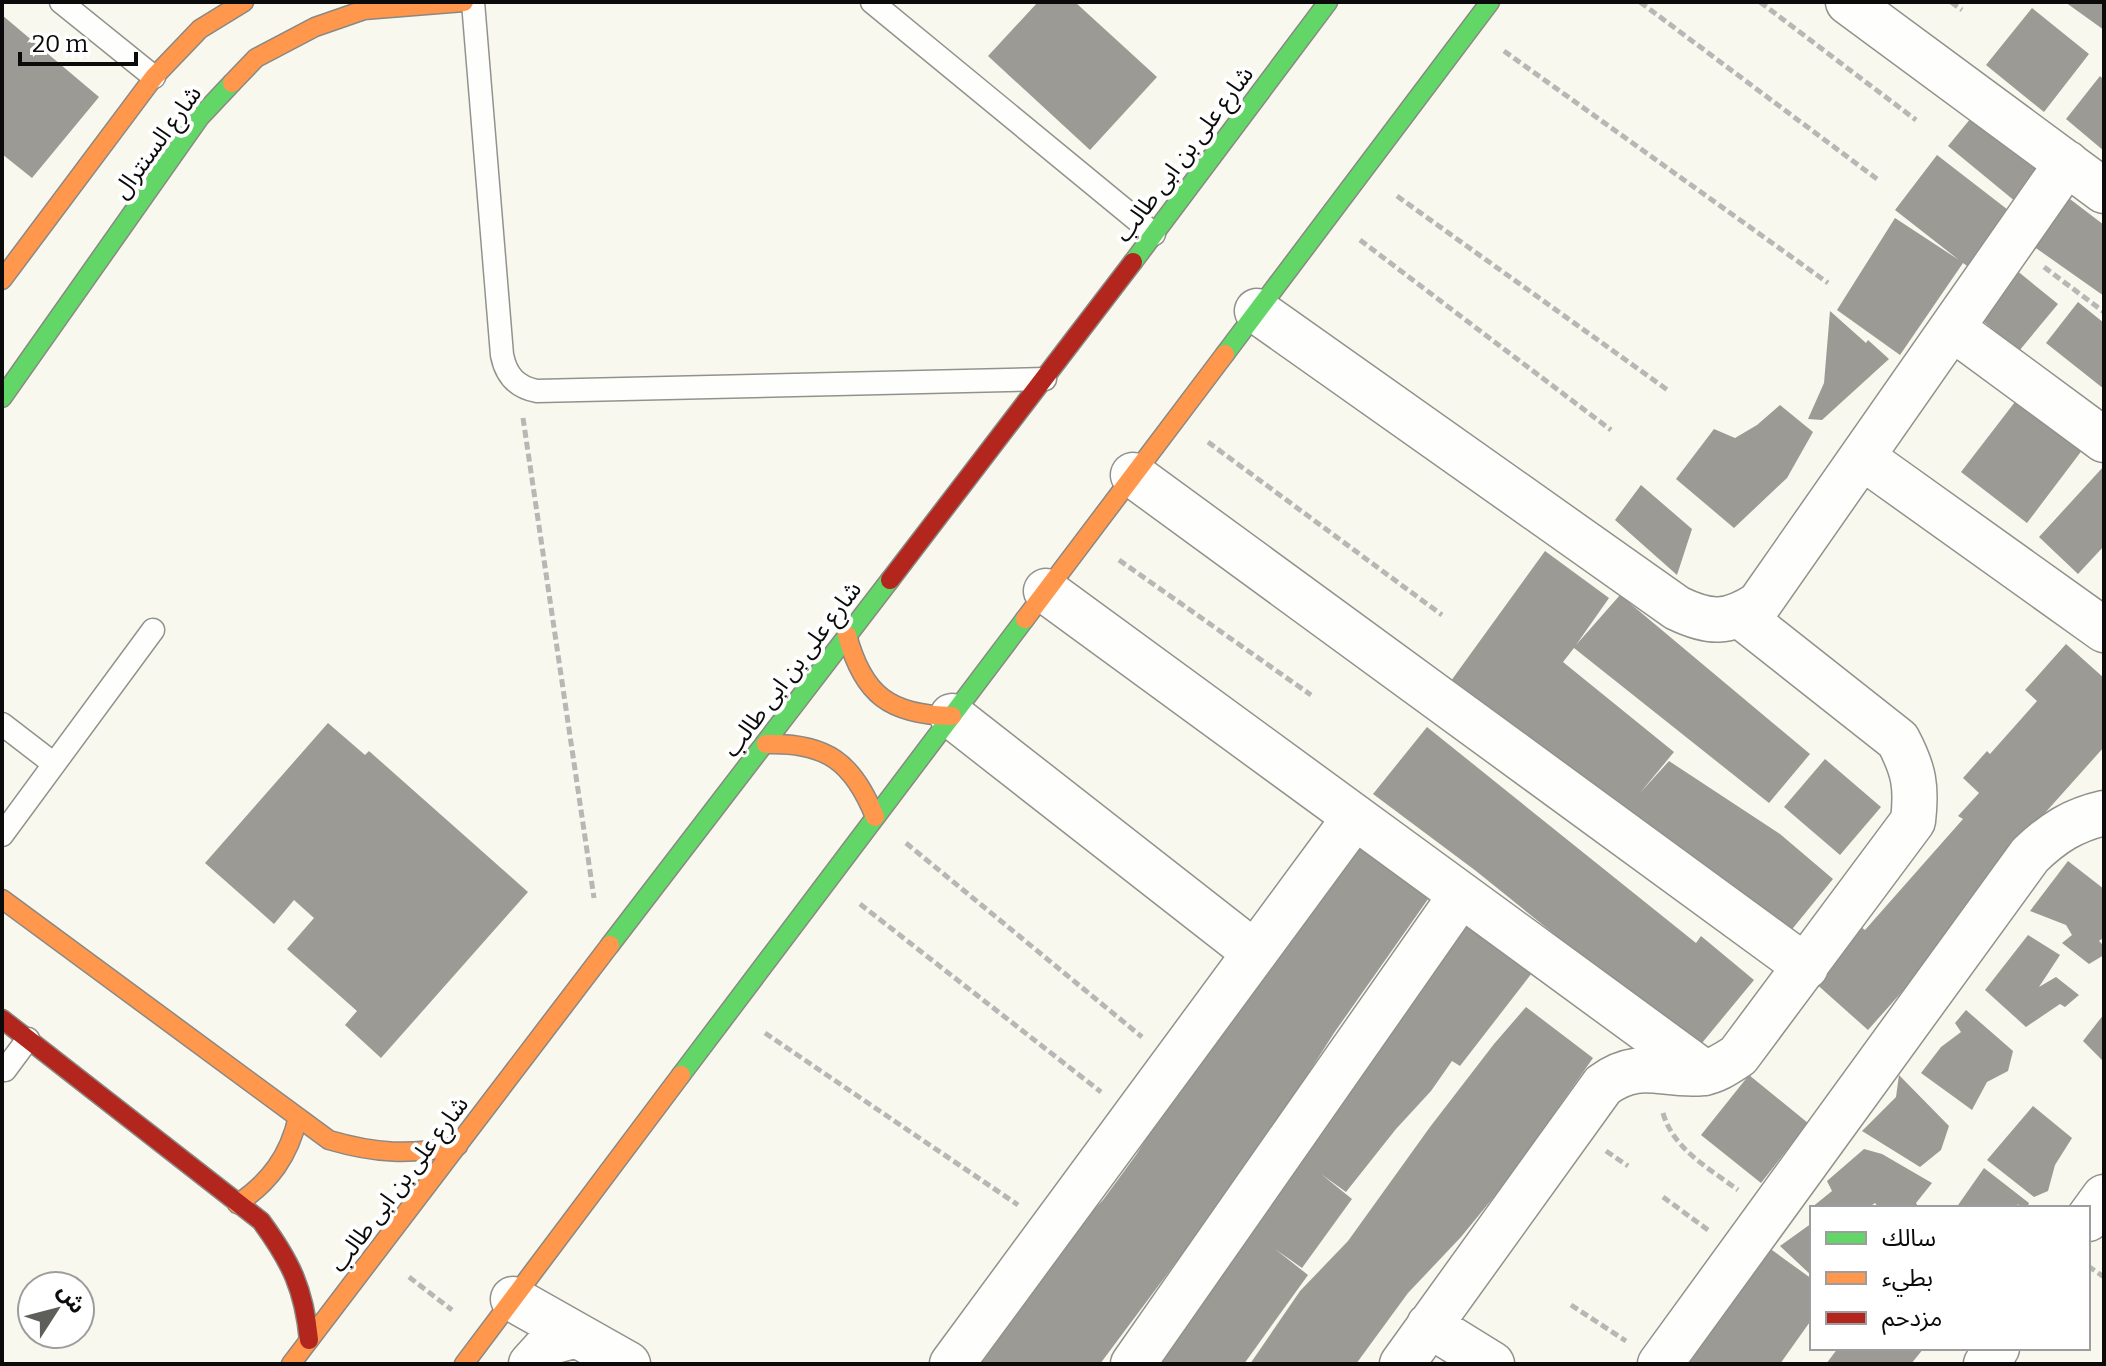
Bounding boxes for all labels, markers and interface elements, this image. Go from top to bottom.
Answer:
scale bar [20,16,136,66]
text: 20 m [32,30,88,58]
street label: شارع على بن ابى طالب [1109,61,1262,249]
street label: شارع السنترال [107,80,210,206]
street label: شارع على بن ابى طالب [717,576,870,764]
street label: شارع على بن ابى طالب [324,1091,477,1279]
legend [1810,1206,2090,1350]
text: سالك [1882,1224,1936,1252]
text: بطيء [1882,1264,1933,1297]
north arrow [16,1270,96,1350]
text: ش [52,1278,92,1319]
text: مزدحم [1882,1304,1942,1335]

